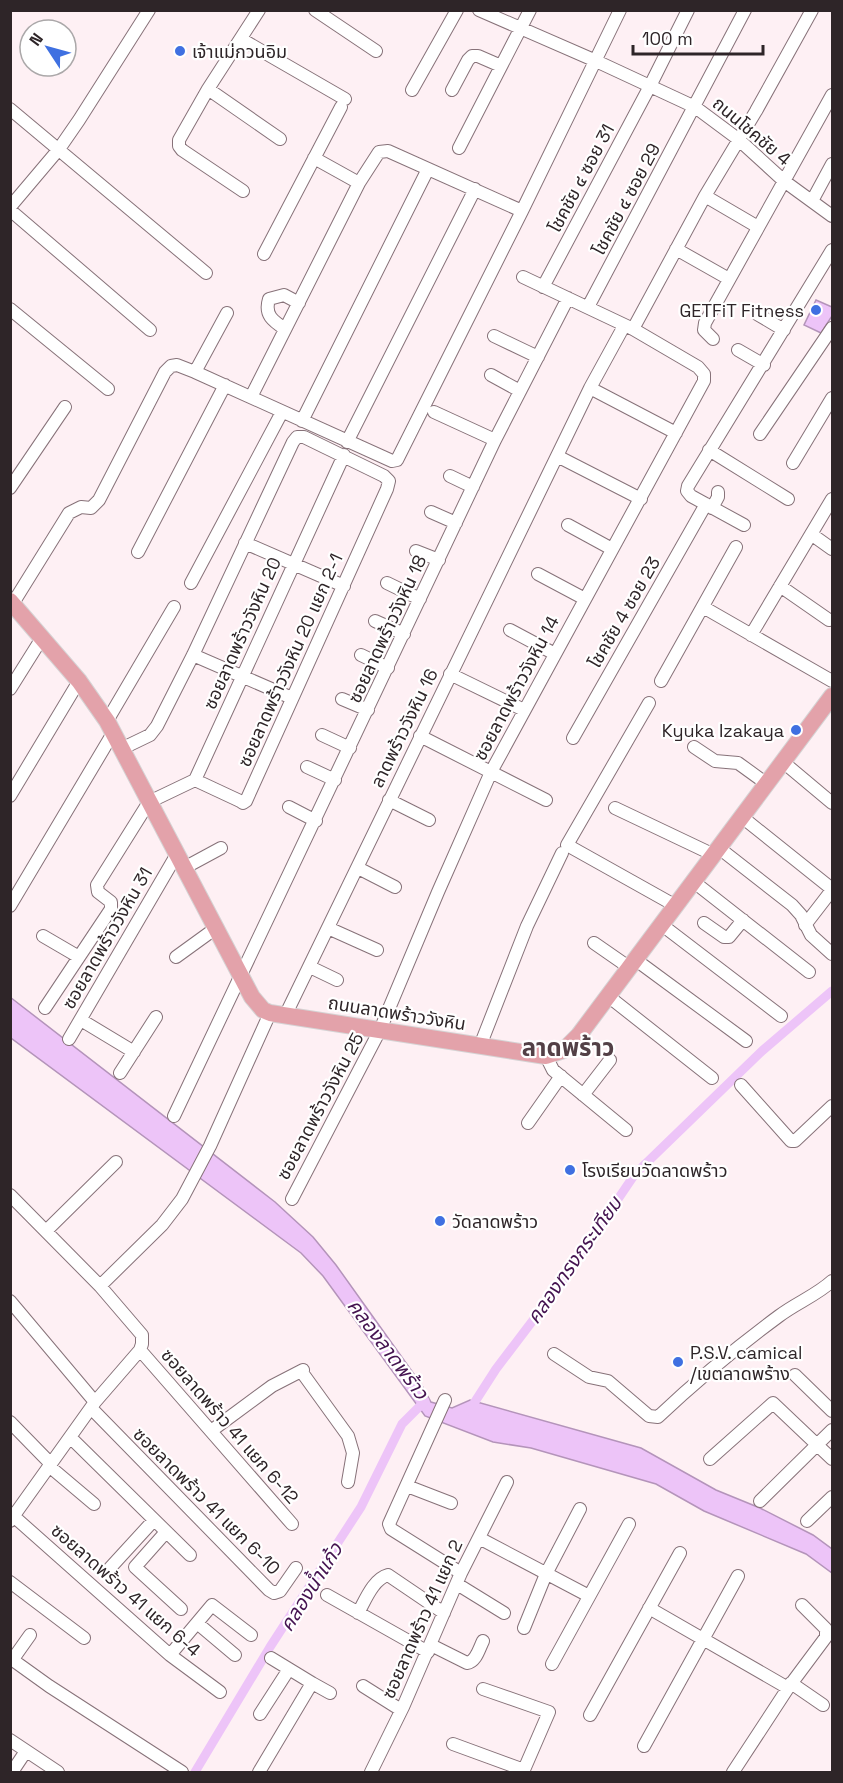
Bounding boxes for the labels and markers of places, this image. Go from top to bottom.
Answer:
place label: เจ้าแม่กวนอิม [192,40,287,63]
marker: เจ้าแม่กวนอิม [173,44,187,58]
place label: GETFiT Fitness [679,299,804,322]
marker: GETFiT Fitness [809,303,823,317]
place label: Kyuka Izakaya [662,719,784,742]
marker: Kyuka Izakaya [789,723,803,737]
place label: โรงเรียนวัดลาดพร้าว [582,1159,728,1182]
marker: โรงเรียนวัดลาดพร้าว [563,1163,577,1177]
place label: วัดลาดพร้าว [452,1210,538,1233]
marker: วัดลาดพร้าว [433,1214,447,1228]
place label: P.S.V. camical /เขตลาดพร้าง [690,1341,802,1385]
marker: P.S.V. camical /เขตลาดพร้าง [671,1355,685,1369]

